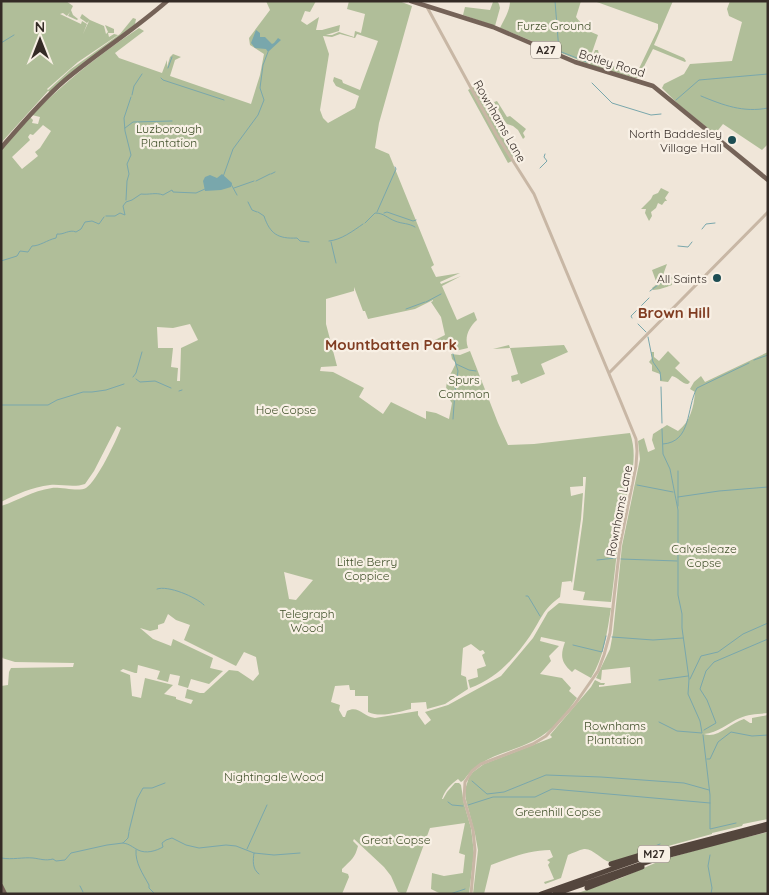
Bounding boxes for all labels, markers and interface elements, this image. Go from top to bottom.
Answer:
north arrow [15,15,65,65]
text: N [35,18,45,36]
park label: Furze Ground [517,18,591,33]
road number: A27 [531,42,561,58]
street label: Botley Road [577,46,647,80]
street label: Rownhams Lane [470,77,530,165]
park label: Luzborough Plantation [136,121,202,150]
place label: North Baddesley Village Hall [629,126,722,155]
marker: North Baddesley Village Hall [726,134,738,146]
place label: All Saints [657,271,707,286]
marker: All Saints [711,272,723,284]
district label: Brown Hill [638,303,710,322]
district label: Mountbatten Park [325,335,457,354]
park label: Spurs Common [438,372,490,401]
park label: Hoe Copse [256,402,317,417]
street label: Rownhams Lane [603,464,635,558]
park label: Calvesleaze Copse [671,541,737,570]
park label: Little Berry Coppice [337,554,397,583]
park label: Telegraph Wood [279,606,335,635]
park label: Rownhams Plantation [584,718,646,747]
park label: Nightingale Wood [224,769,324,784]
park label: Greenhill Copse [515,804,601,819]
park label: Great Copse [362,832,431,847]
road number: M27 [638,846,670,862]

